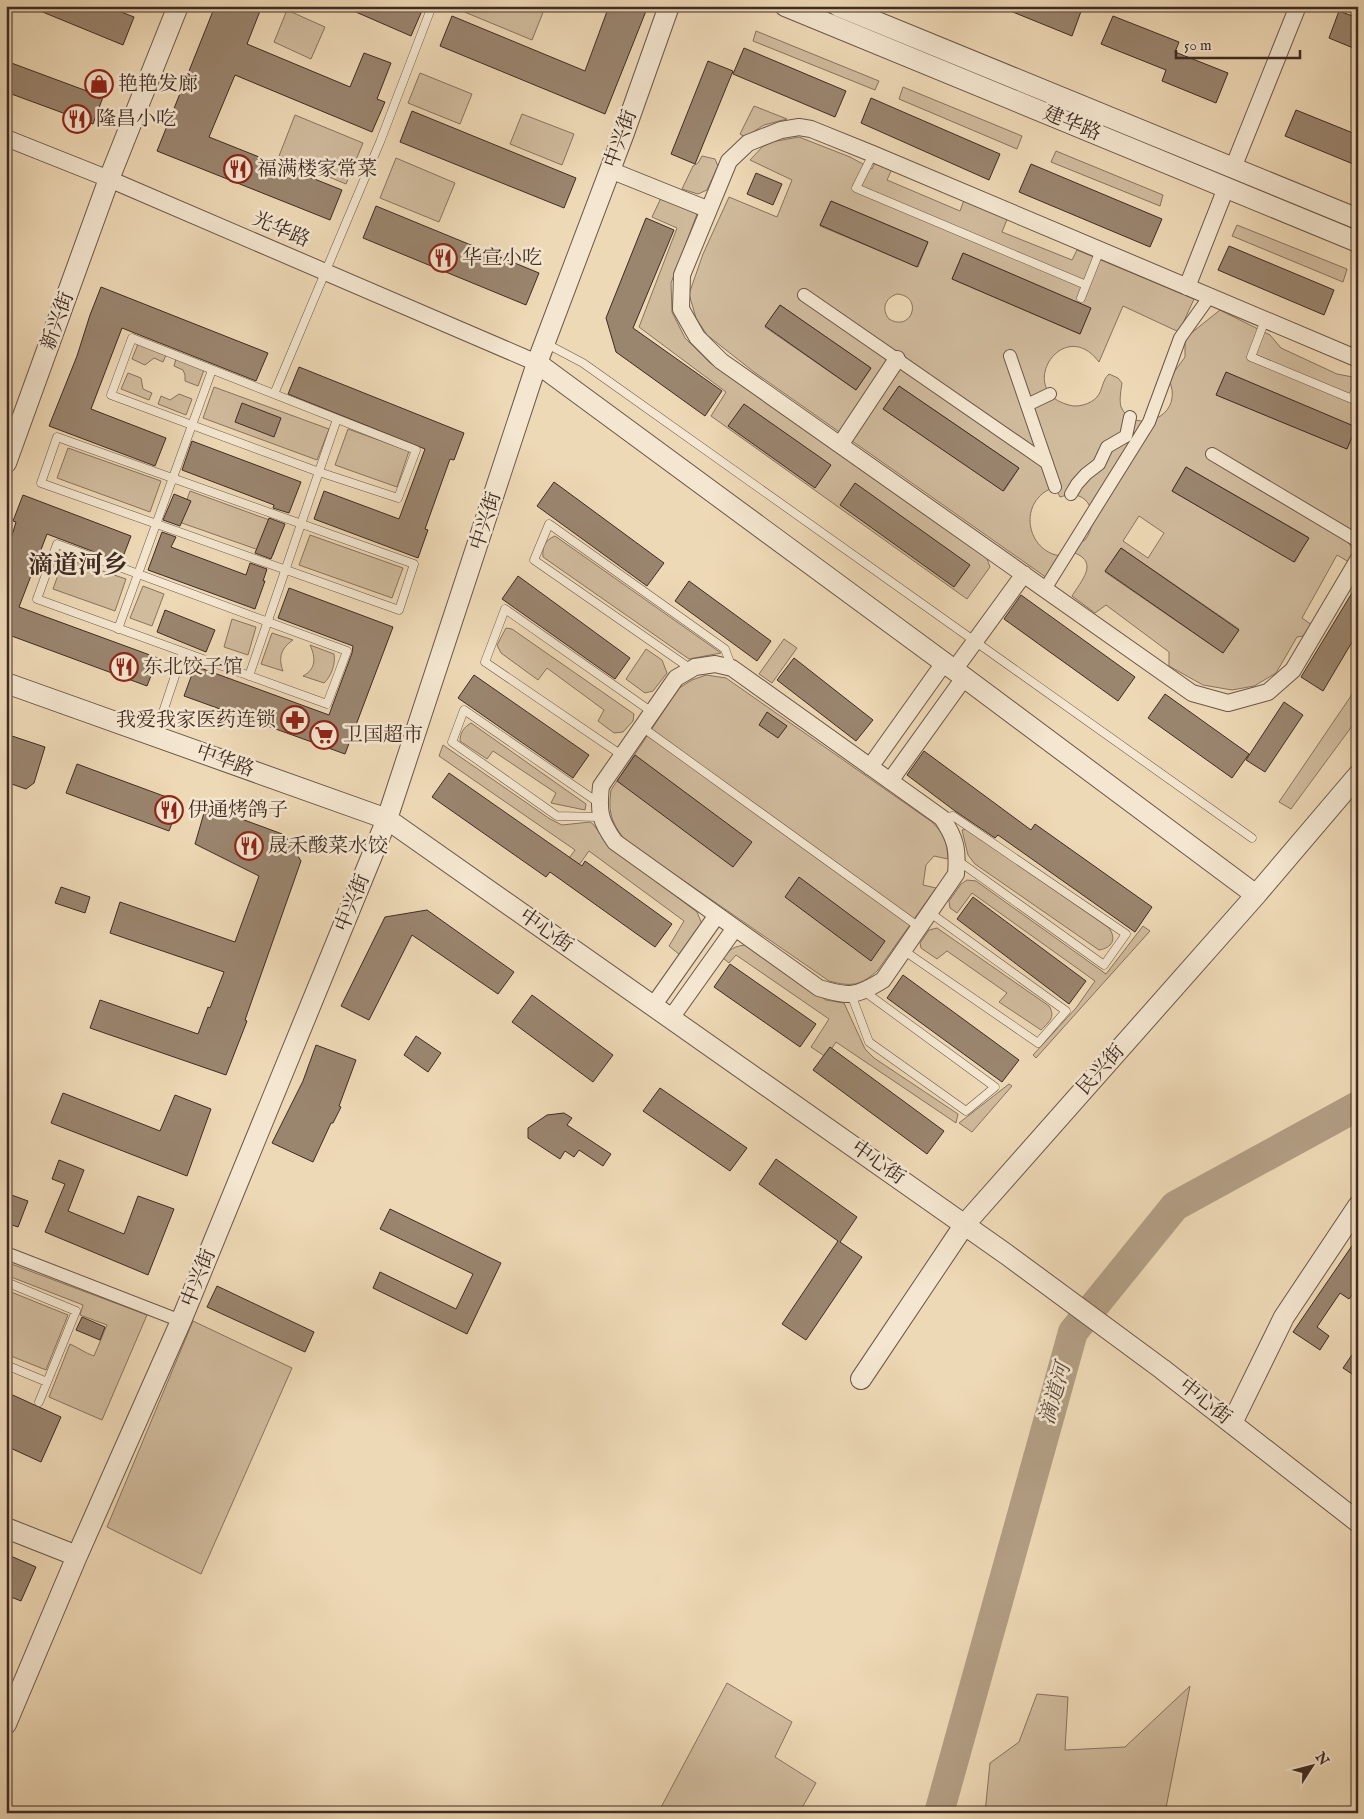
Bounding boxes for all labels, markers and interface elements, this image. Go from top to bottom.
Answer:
scale bar [1176,28,1300,60]
text: 50 m [1184,36,1212,55]
shop icon: 艳艳发廊 [84,69,114,99]
place label: 艳艳发廊 [118,72,198,97]
street label: 建华路 [1040,101,1104,147]
restaurant icon: 隆昌小吃 [62,104,92,134]
place label: 隆昌小吃 [96,107,176,132]
street label: 中兴街 [599,107,643,171]
restaurant icon: 福满楼家常菜 [223,154,253,184]
place label: 福满楼家常菜 [257,157,377,182]
street label: 光华路 [249,207,313,253]
restaurant icon: 华宣小吃 [428,243,458,273]
place label: 华宣小吃 [462,246,542,271]
street label: 新兴街 [36,289,80,353]
street label: 中兴街 [465,489,507,553]
district label: 滴道河乡 [28,550,128,582]
restaurant icon: 东北饺子馆 [109,652,139,682]
place label: 东北饺子馆 [143,655,243,680]
pharmacy icon: 我爱我家医药连锁 [280,705,310,735]
place label: 我爱我家医药连锁 [116,708,276,733]
supermarket icon: 卫国超市 [309,720,339,750]
place label: 卫国超市 [343,723,423,748]
street label: 中华路 [193,739,257,783]
restaurant icon: 伊通烤鸽子 [154,795,184,825]
place label: 伊通烤鸽子 [188,798,288,823]
restaurant icon: 晟禾酸菜水饺 [234,831,264,861]
place label: 晟禾酸菜水饺 [268,834,388,859]
street label: 中兴街 [330,871,376,935]
street label: 中心街 [514,904,578,958]
street label: 民兴街 [1072,1039,1130,1101]
street label: 中心街 [846,1136,910,1190]
street label: 中兴街 [176,1246,222,1310]
water label: 滴道河 [1034,1356,1079,1428]
street label: 中心街 [1174,1374,1236,1430]
north arrow [1286,1742,1336,1792]
text: N [1310,1748,1333,1769]

